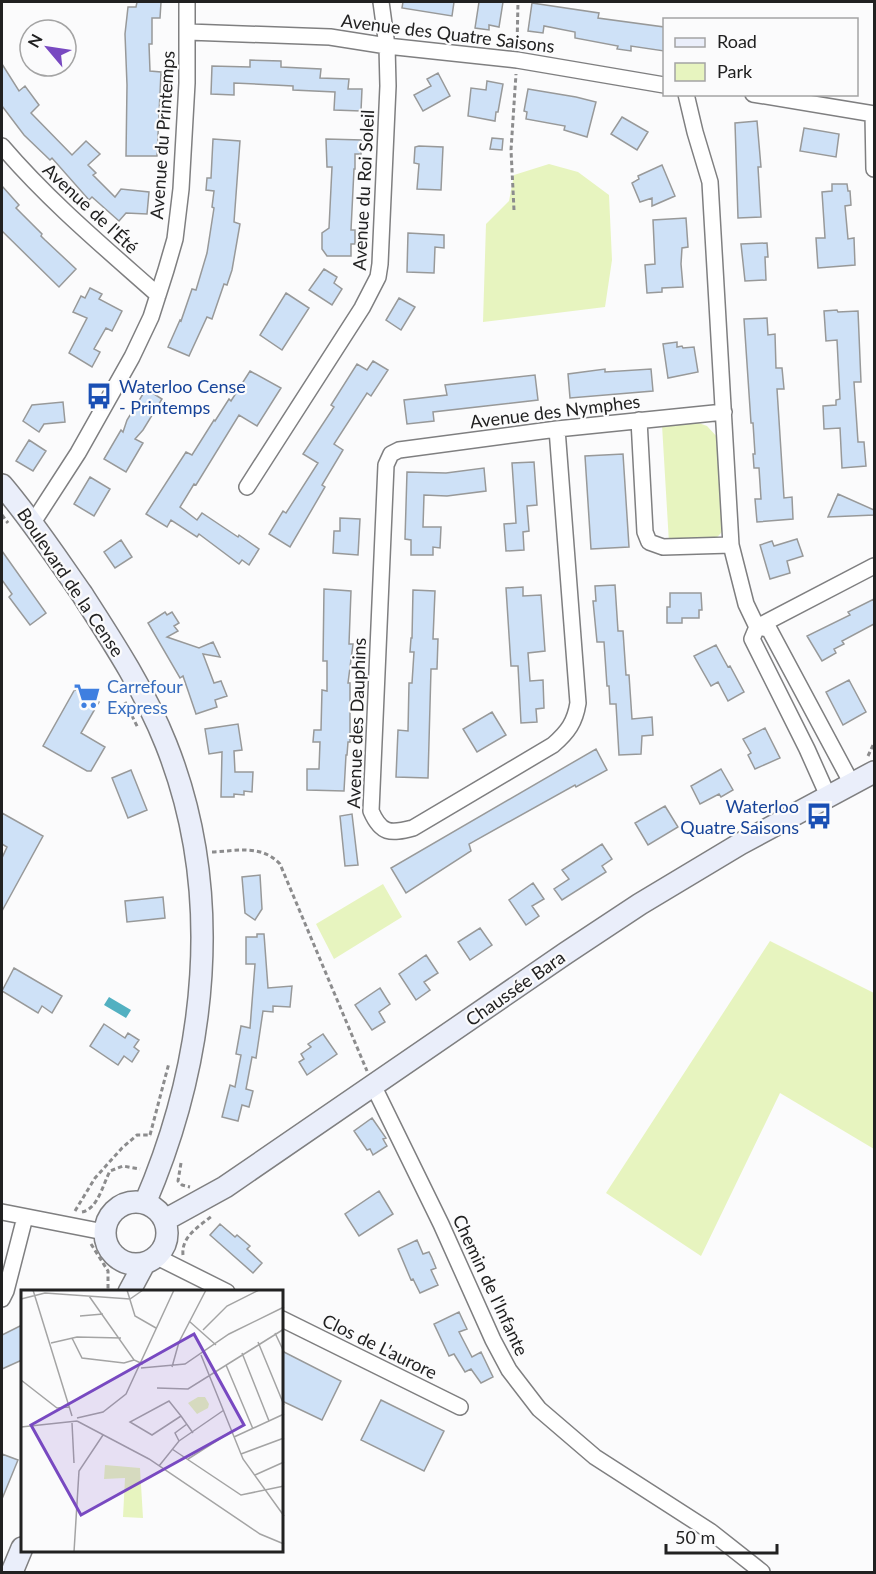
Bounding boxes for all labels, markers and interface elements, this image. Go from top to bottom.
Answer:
street label: Avenue des Quatre Saisons [340,9,556,57]
north arrow [18,18,78,78]
legend [663,18,858,96]
text: N [23,30,46,50]
text: Road [717,30,757,52]
street label: Avenue du Printemps [145,50,179,220]
text: Park [717,60,753,82]
street label: Avenue du Roi Soleil [348,109,378,271]
street label: Avenue de l'Été [39,158,143,258]
place label: Waterloo Cense - Printemps [119,375,246,418]
bus stop icon: Waterloo Cense - Printemps [84,381,114,411]
street label: Avenue des Nymphes [469,390,642,432]
street label: Boulevard de la Cense [13,503,129,661]
street label: Avenue des Dauphins [342,637,370,809]
place label: Carrefour Express [107,675,183,718]
supermarket icon: Carrefour Express [72,681,102,711]
place label: Waterloo Quatre Saisons [680,795,799,838]
bus stop icon: Waterloo Quatre Saisons [804,801,834,831]
street label: Chaussée Bara [461,946,569,1030]
street label: Chemin de l'Infante [449,1211,533,1359]
inset map [21,1290,284,1553]
street label: Clos de L'aurore [319,1309,441,1383]
scale bar [666,1517,777,1555]
text: 50 m [675,1526,715,1548]

